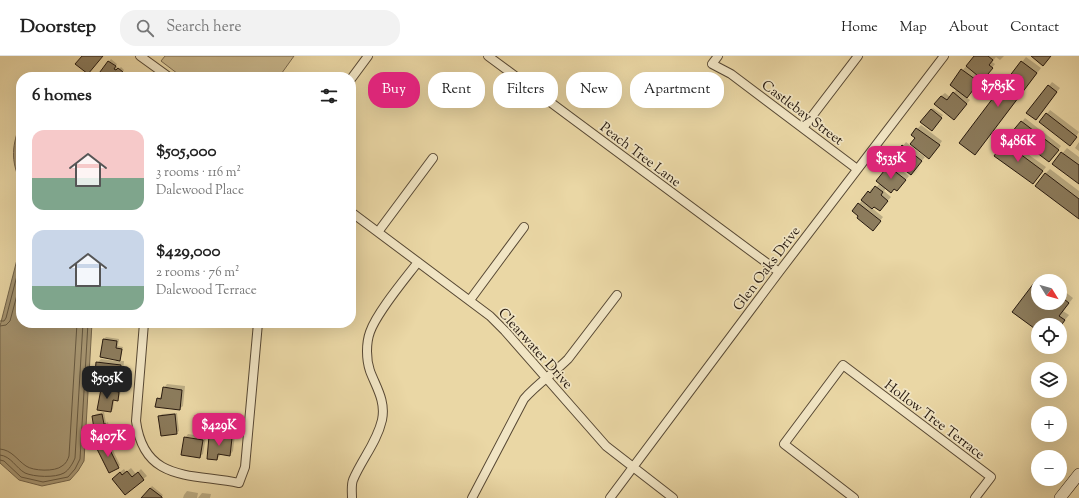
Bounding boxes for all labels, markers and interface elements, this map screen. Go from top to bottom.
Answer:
search box [120,10,400,46]
text: Doorstep [20,14,96,41]
icon: search [134,17,156,39]
text: Search here [166,17,241,38]
text: Home [841,18,878,38]
text: Map [900,18,927,38]
text: About [949,18,988,38]
text: Contact [1010,18,1059,38]
chip: Buy [368,72,420,108]
chip: Rent [428,72,485,108]
chip: Filters [493,72,558,108]
chip: New [566,72,622,108]
chip: Apartment [630,72,724,108]
pin: $785K [970,74,1026,108]
street label: Castlebay Street [757,76,847,151]
text: $785K [981,78,1015,96]
text: 6 homes [32,84,92,108]
icon: filters [318,85,340,107]
street label: Peach Tree Lane [595,118,685,193]
pin: $486K [990,129,1046,163]
text: $486K [1000,133,1036,151]
text: $505,000 [156,140,216,164]
icon: home [64,146,112,194]
pin: $535K [863,146,919,180]
text: $535K [876,150,906,168]
text: 3 rooms · 116 m² [156,164,241,182]
text: Dalewood Place [156,182,244,200]
street label: Glen Oaks Drive [729,223,806,316]
text: $429,000 [156,240,221,264]
icon: home [64,246,112,294]
text: 2 rooms · 76 m² [156,264,240,282]
north arrow [1031,274,1067,310]
map controls [1031,274,1067,486]
text: Dalewood Terrace [156,282,257,300]
street label: Clearwater Drive [493,304,576,394]
button: locate [1031,318,1067,354]
button: layers [1031,362,1067,398]
pin: $505K [79,366,135,400]
text: $505K [91,370,123,388]
street label: Hollow Tree Terrace [879,376,988,465]
button: + [1031,406,1067,442]
pin: $429K [191,413,247,447]
text: $429K [201,417,237,435]
pin: $407K [80,424,136,458]
text: $407K [90,428,126,446]
button: − [1031,450,1067,486]

